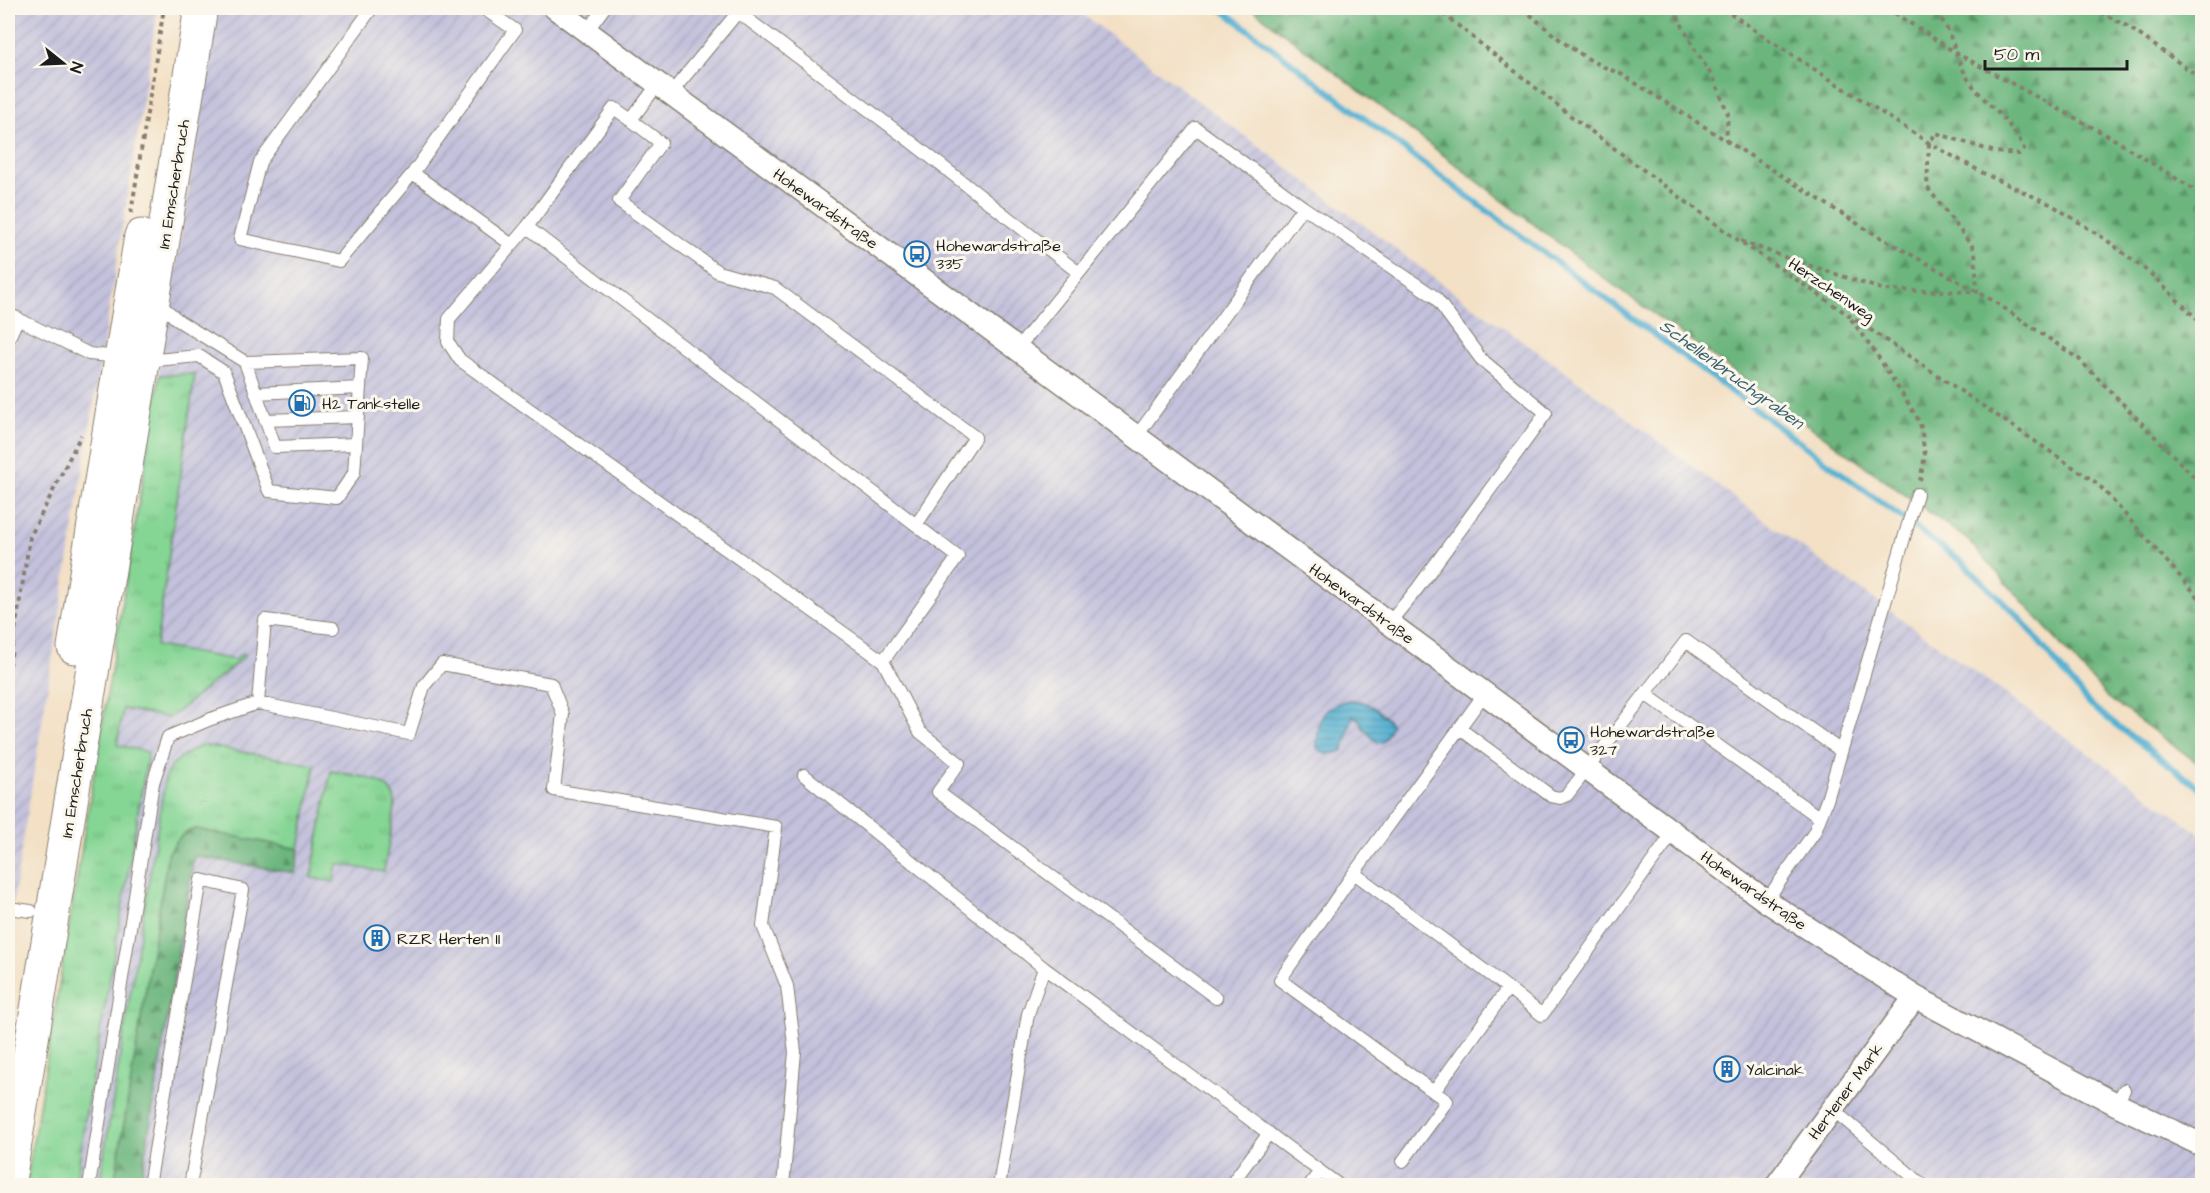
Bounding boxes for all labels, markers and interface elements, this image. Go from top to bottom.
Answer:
north arrow [33,33,93,93]
scale bar [1985,33,2128,71]
text: 50 m [1994,42,2039,67]
text: N [64,59,88,75]
street label: Im Emscherbruch [153,118,195,250]
street label: Hohewardstraße [768,163,883,255]
place label: Hohewardstraße 335 [936,235,1061,275]
bus stop icon: Hohewardstraße 335 [902,239,932,269]
street label: Herzchenweg [1783,253,1879,328]
water label: Schellenbruchgraben [1654,314,1811,437]
fuel station icon: H2 Tankstelle [287,388,317,418]
place label: H2 Tankstelle [322,393,420,415]
street label: Hohewardstraße [1304,558,1419,650]
street label: Im Emscherbruch [56,707,98,839]
place label: Hohewardstraße 327 [1590,721,1715,761]
bus stop icon: Hohewardstraße 327 [1556,725,1586,755]
street label: Hohewardstraße [1696,846,1811,936]
building icon: RZR Herten II [362,923,392,953]
place label: RZR Herten II [397,928,500,950]
street label: Hertener Mark [1803,1039,1888,1144]
building icon: Yalcinak [1712,1054,1742,1084]
place label: Yalcinak [1746,1059,1804,1081]

